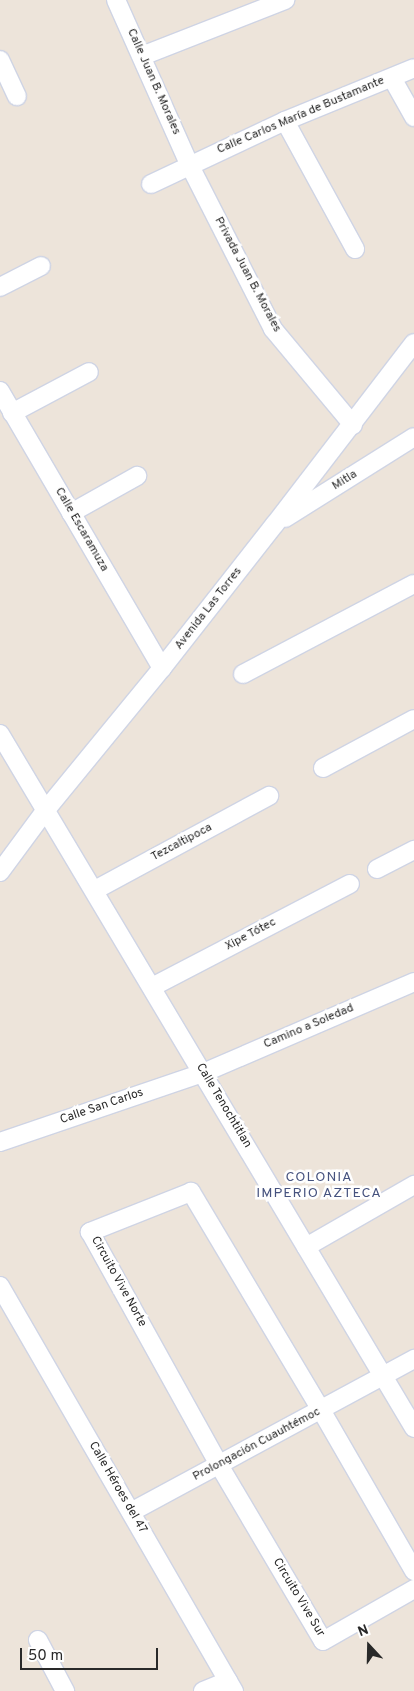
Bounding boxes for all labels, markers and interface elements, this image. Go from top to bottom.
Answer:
street label: Calle Juan B. Morales [123,27,183,137]
street label: Calle Carlos María de Bustamante [215,74,387,158]
street label: Privada Juan B. Morales [210,215,284,335]
street label: Mitla [330,468,360,494]
street label: Calle Escaramuza [51,485,111,575]
street label: Avenida Las Torres [172,565,246,653]
street label: Tezcaltipoca [149,821,215,865]
street label: Xipe Tótec [223,915,279,955]
street label: Camino a Soledad [262,1002,356,1052]
street label: Calle Tenochtitlan [192,1061,254,1151]
street label: Calle San Carlos [58,1086,146,1128]
district label: COLONIA IMPERIO AZTECA [254,1170,384,1202]
street label: Circuito Vive Norte [87,1234,149,1330]
street label: Prolongación Cuauhtémoc [191,1405,323,1485]
street label: Calle Héroes del 47 [85,1440,149,1536]
street label: Circuito Vive Sur [269,1556,327,1640]
north arrow [344,1621,394,1671]
text: N [356,1622,371,1641]
scale bar [22,1638,160,1670]
text: 50 m [28,1647,63,1666]

